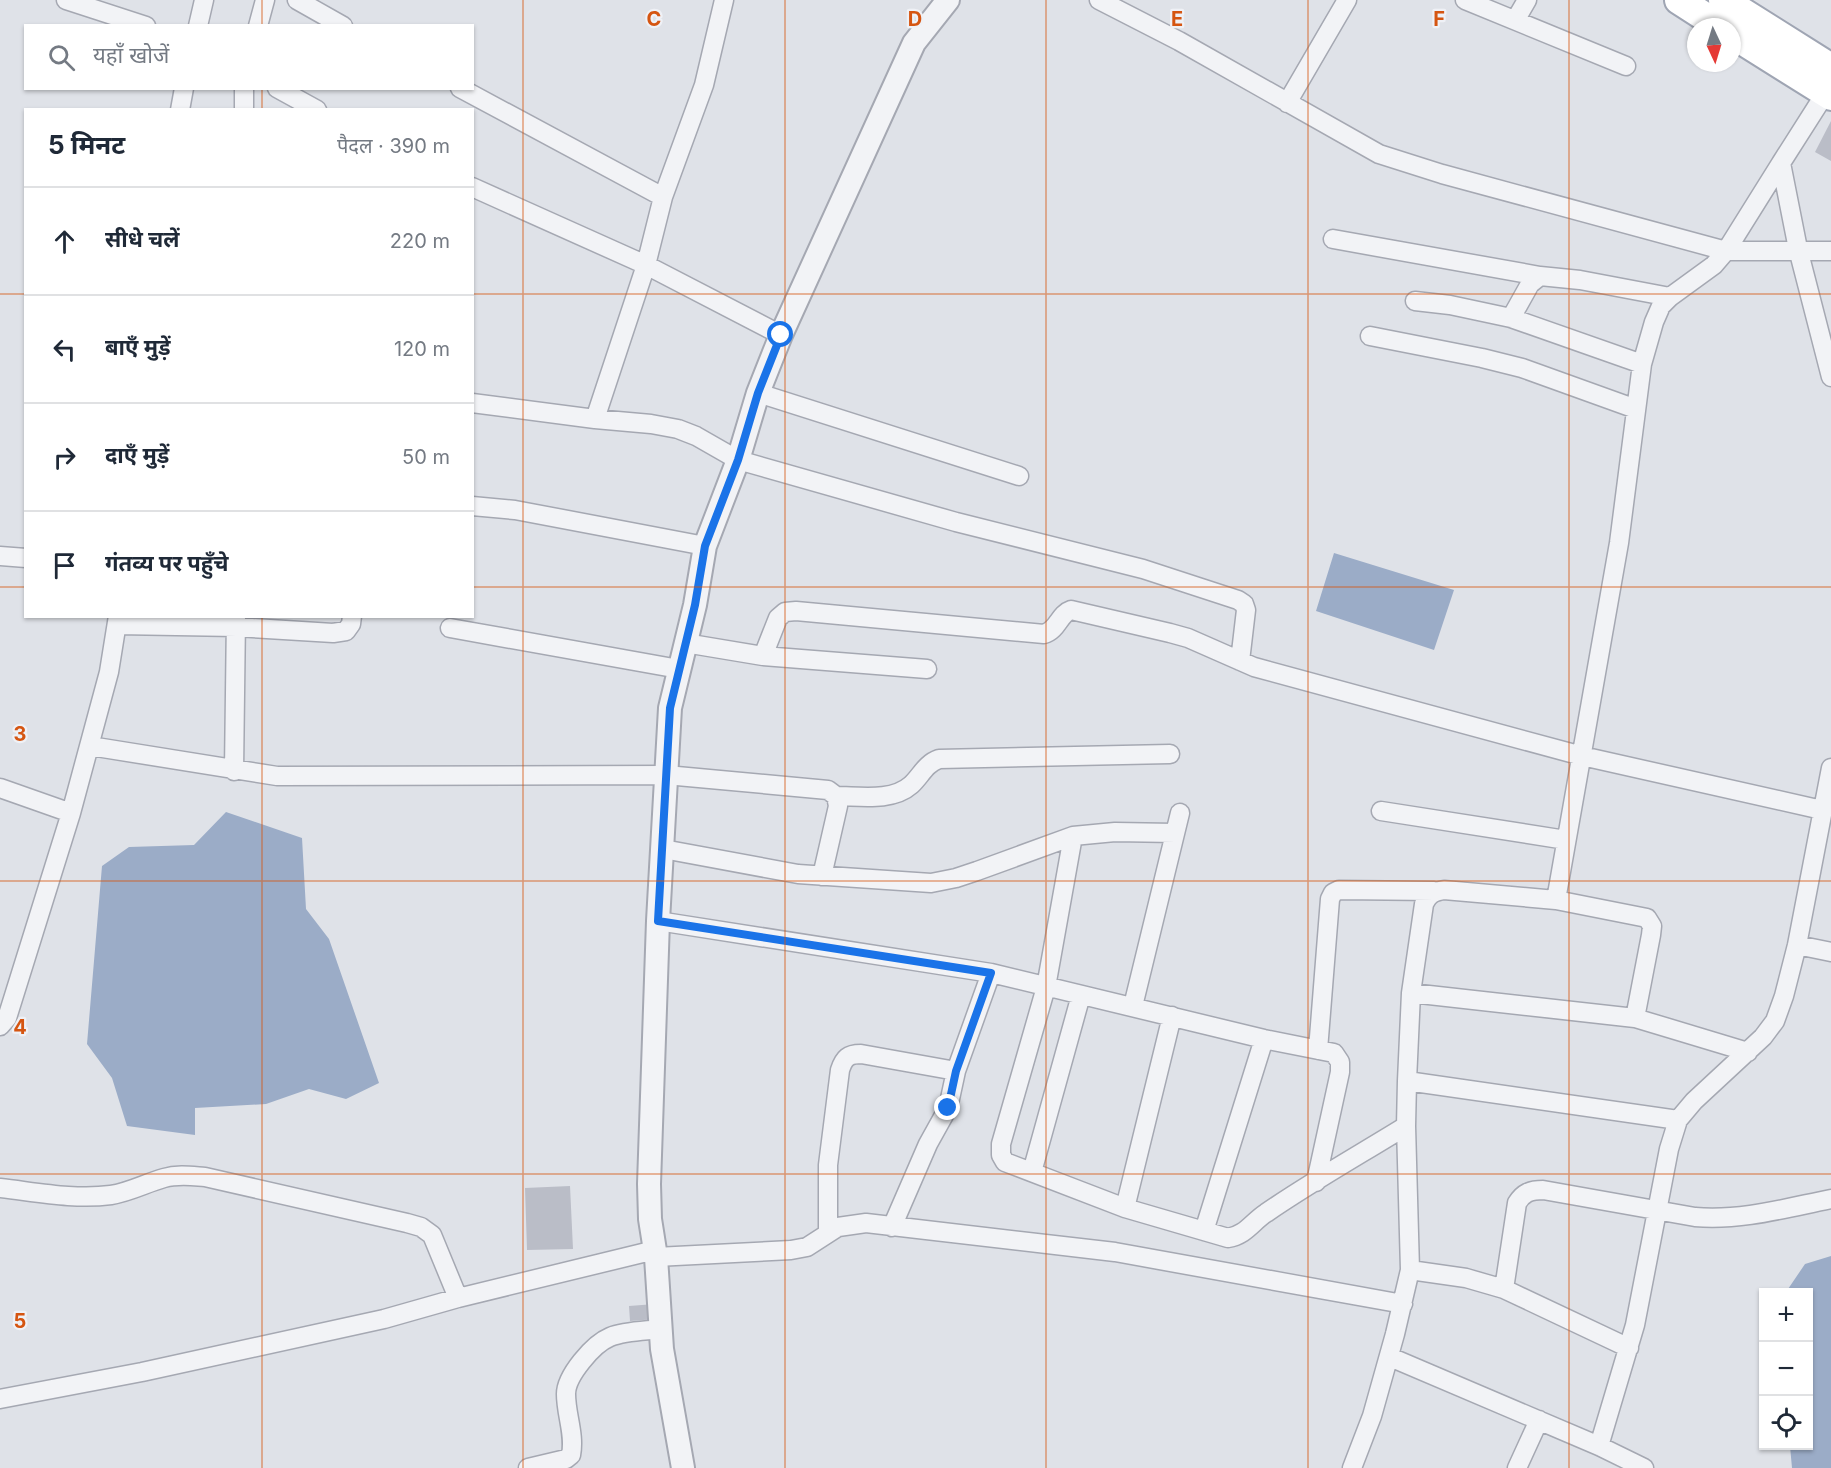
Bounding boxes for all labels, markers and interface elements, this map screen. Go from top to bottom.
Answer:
text: C [647,7,661,31]
text: D [908,7,922,31]
text: E [1171,7,1183,31]
text: F [1433,7,1445,31]
north arrow [1687,18,1741,72]
search box [24,24,474,90]
icon: search [45,41,78,74]
text: यहाँ खोजें [93,42,169,68]
text: 5 मिनट [48,129,125,160]
text: पैदल · 390 m [337,134,450,158]
icon: ahead [48,225,81,258]
text: सीधे चलें [105,226,180,252]
text: 220 m [390,229,450,253]
route start [767,321,793,347]
icon: left [48,333,81,366]
text: बाएँ मुड़ें [105,334,171,360]
text: 120 m [394,337,450,361]
icon: right [48,441,81,474]
text: दाएँ मुड़ें [105,442,169,468]
text: 50 m [402,445,450,469]
icon: arrive [48,549,81,582]
text: गंतव्य पर पहुँचे [105,550,229,576]
text: 3 [14,722,26,746]
text: 4 [13,1015,27,1039]
route end [934,1094,960,1120]
map controls [1759,1288,1813,1450]
button: + [1759,1288,1813,1342]
text: 5 [14,1309,26,1333]
button: − [1759,1342,1813,1396]
button: locate [1759,1396,1813,1450]

